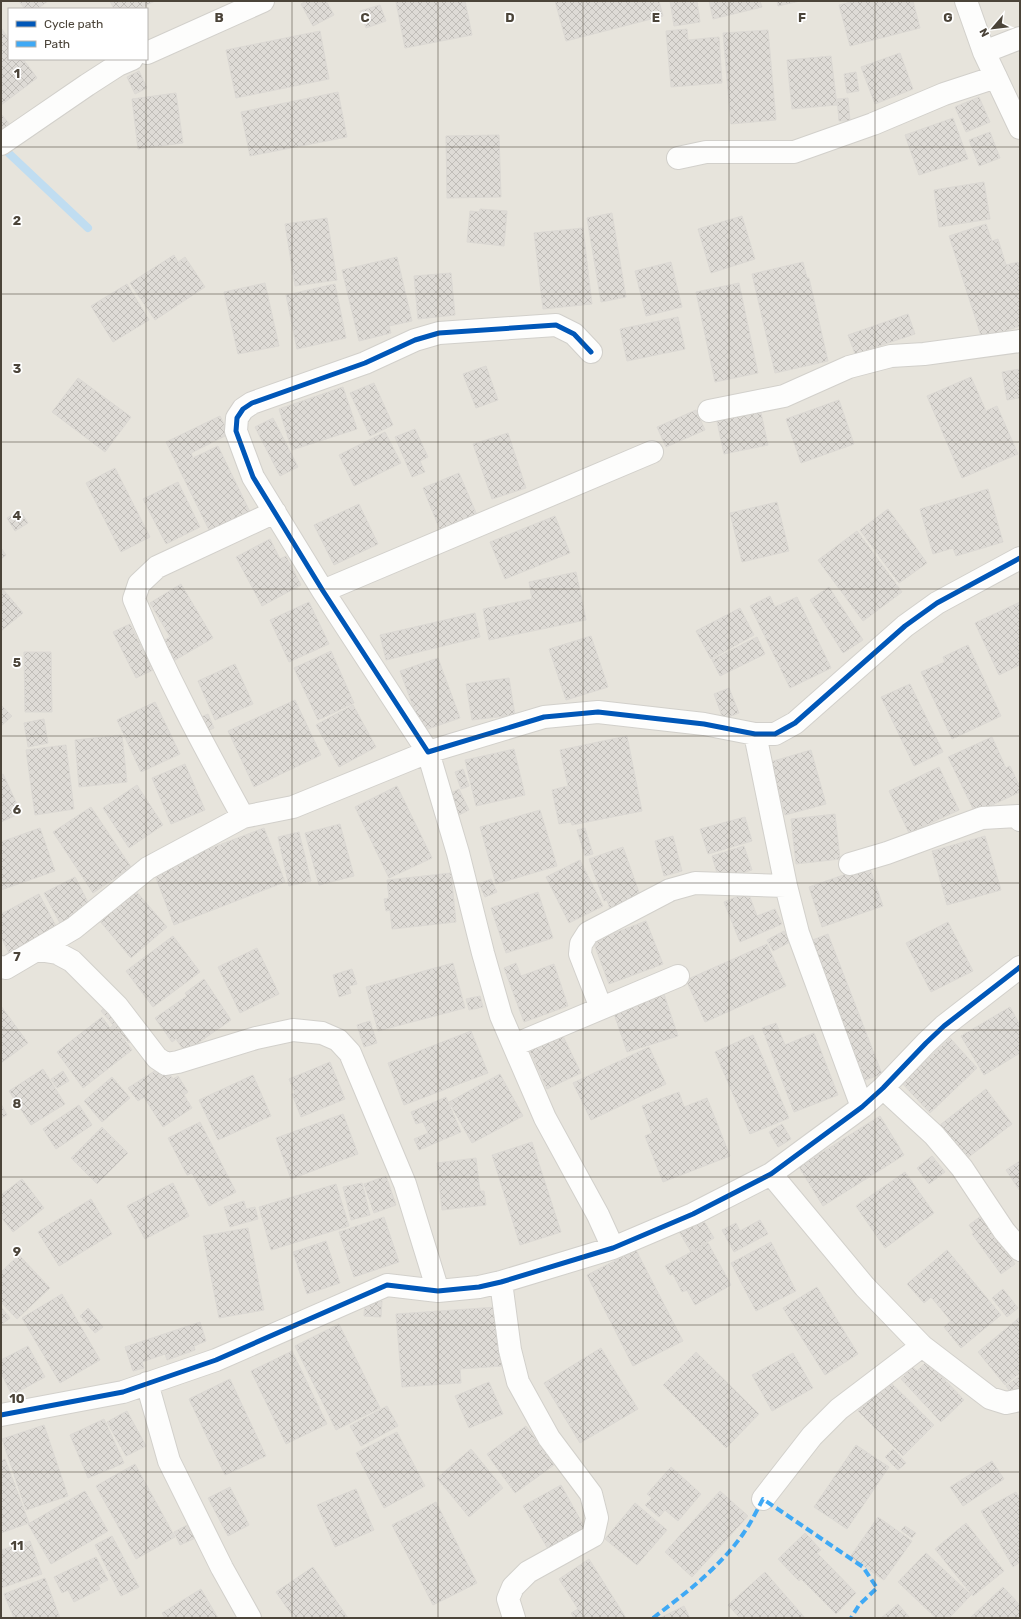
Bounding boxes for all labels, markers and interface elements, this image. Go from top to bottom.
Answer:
legend [8,8,148,60]
north arrow [973,8,1013,48]
text: B [214,10,224,25]
text: C [360,10,370,25]
text: D [505,10,515,25]
text: E [652,10,660,25]
text: F [798,10,806,25]
text: G [943,10,953,25]
text: Cycle path [44,17,103,31]
text: N [977,26,992,39]
text: Path [44,37,70,51]
text: 1 [14,66,20,81]
text: 2 [13,213,21,228]
text: 3 [13,361,22,376]
text: 4 [13,508,22,523]
text: 5 [13,655,21,670]
text: 6 [13,802,22,817]
text: 7 [13,949,21,964]
text: 8 [13,1096,22,1111]
text: 9 [13,1244,21,1259]
text: 10 [9,1391,25,1406]
text: 11 [11,1538,23,1553]

